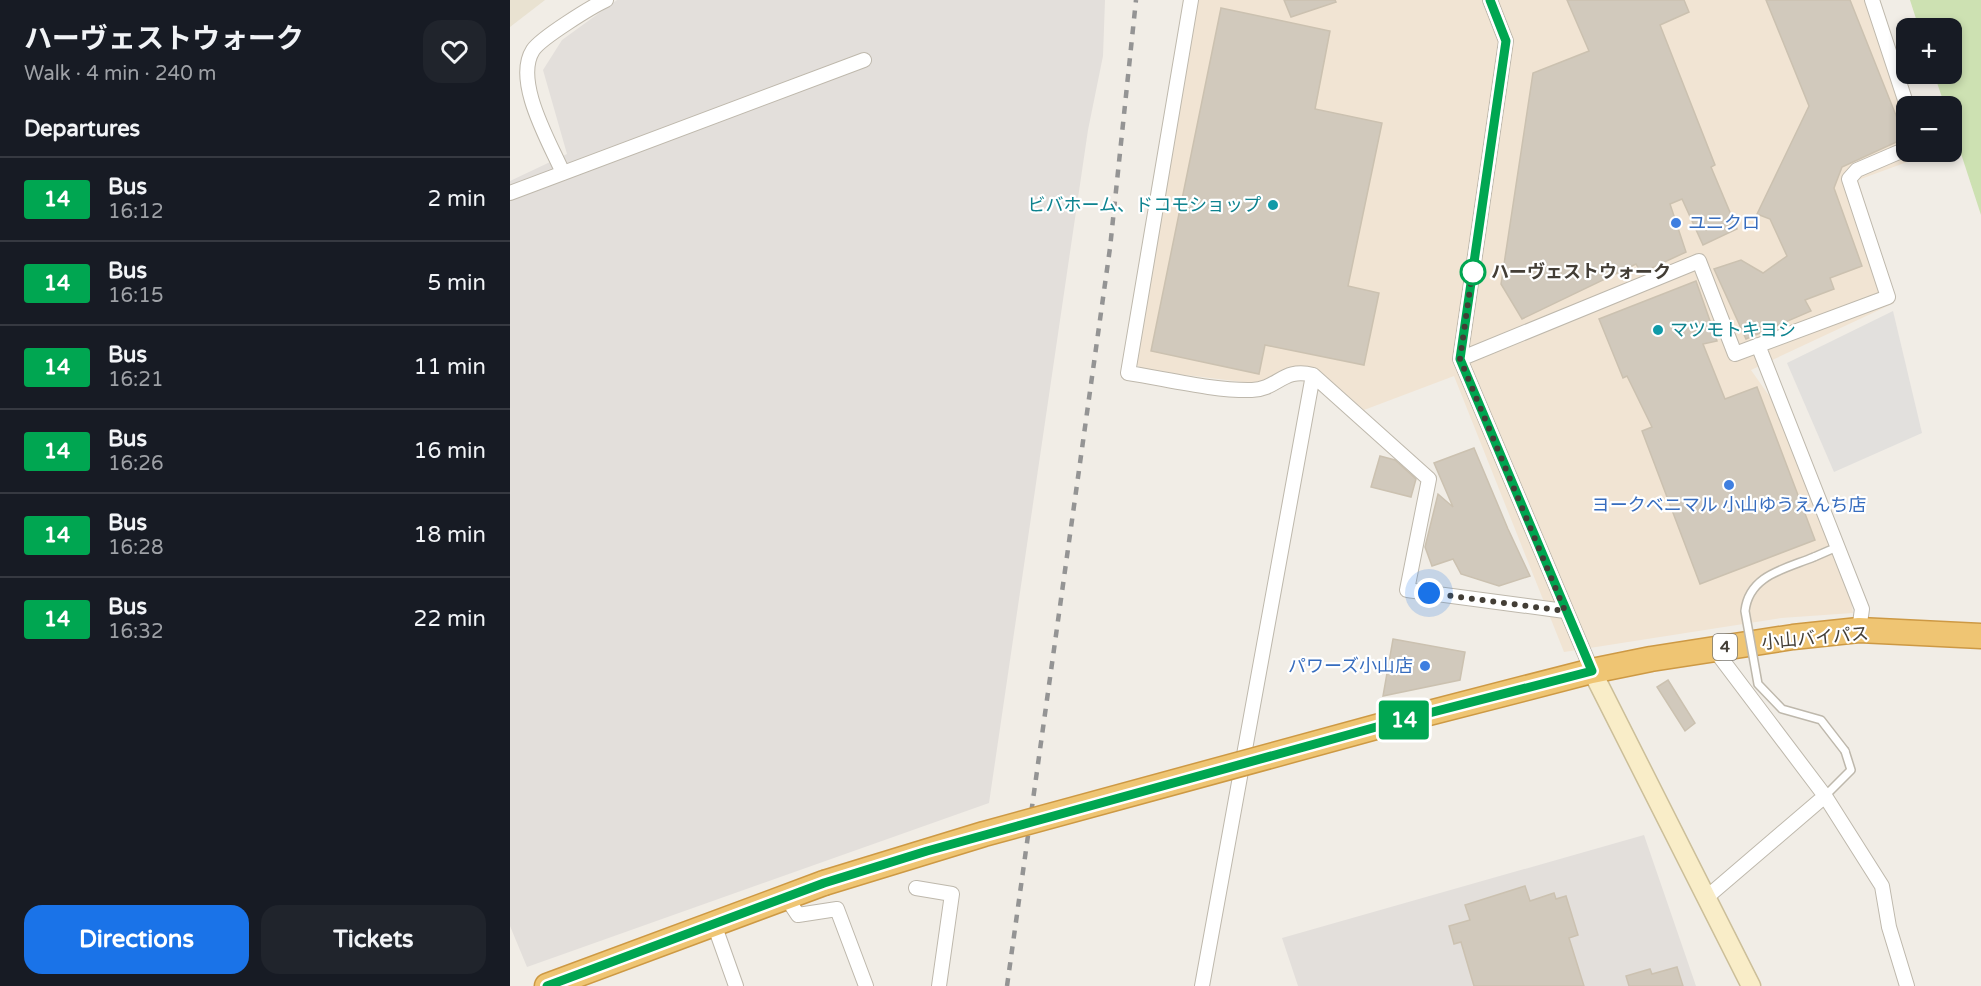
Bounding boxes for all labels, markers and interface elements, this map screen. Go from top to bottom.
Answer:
map controls [1896,18,1962,162]
button: + [1896,18,1962,84]
button: heart [423,20,486,83]
text: ハーヴェストウォーク [24,22,304,56]
text: Walk · 4 min · 240 m [24,62,216,86]
button: − [1896,96,1962,162]
text: Departures [24,116,140,142]
text: Bus [108,174,147,200]
text: 2 min [427,186,486,212]
text: 14 [44,187,70,212]
place label: ビバホーム、ドコモショップ [1028,194,1261,216]
marker: ビバホーム、ドコモショップ [1266,198,1280,212]
text: 16:12 [108,200,163,224]
place label: ユニクロ [1688,212,1760,234]
marker: ユニクロ [1669,216,1683,230]
text: Bus [108,258,147,284]
marker: ハーヴェストウォーク [1460,259,1486,285]
place label: ハーヴェストウォーク [1491,261,1671,283]
text: 5 min [427,270,486,296]
text: 14 [44,271,70,296]
text: 16:15 [108,284,163,308]
place label: マツモトキヨシ [1670,319,1796,341]
marker: マツモトキヨシ [1651,323,1665,337]
text: Bus [108,342,147,368]
text: 11 min [414,354,486,380]
text: 14 [44,355,70,380]
text: 16:21 [108,368,163,392]
text: Bus [108,426,147,452]
text: 16 min [414,438,486,464]
text: 14 [44,439,70,464]
text: 16:26 [108,452,163,476]
marker: ヨークベニマル 小山ゆうえんち店 [1722,478,1736,492]
place label: ヨークベニマル 小山ゆうえんち店 [1592,494,1866,516]
text: Bus [108,510,147,536]
text: 18 min [414,522,486,548]
text: 14 [44,523,70,548]
text: 16:28 [108,536,163,560]
your location [1414,578,1444,608]
text: Bus [108,594,147,620]
text: 22 min [414,606,486,632]
text: 14 [44,607,70,632]
text: 16:32 [108,620,163,644]
street label: 小山バイパス [1760,622,1870,654]
road number: 4 [1713,634,1737,660]
place label: パワーズ小山店 [1288,655,1413,677]
marker: パワーズ小山店 [1418,659,1432,673]
line badge: 14 [1377,700,1431,740]
text: 14 [1391,708,1417,733]
button: Directions [24,905,249,974]
button: Tickets [261,905,486,974]

